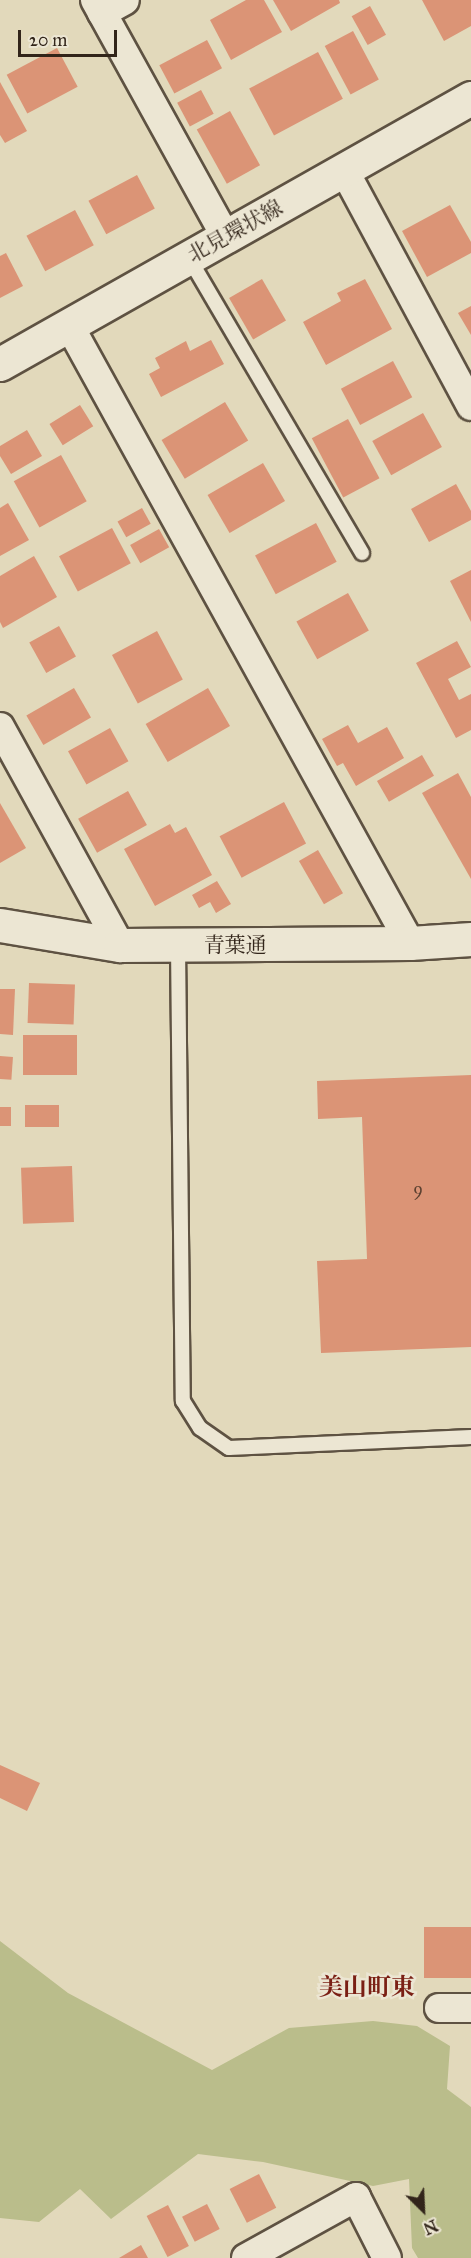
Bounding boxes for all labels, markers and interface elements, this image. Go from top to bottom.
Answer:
scale bar [21,18,120,56]
text: 20 m [29,29,67,51]
street label: 北見環状線 [183,195,287,267]
street label: 青葉通 [204,932,266,958]
house number: 9 [413,1178,423,1200]
district label: 美山町東 [319,1974,415,2002]
north arrow [393,2180,453,2240]
text: N [420,2215,441,2238]

